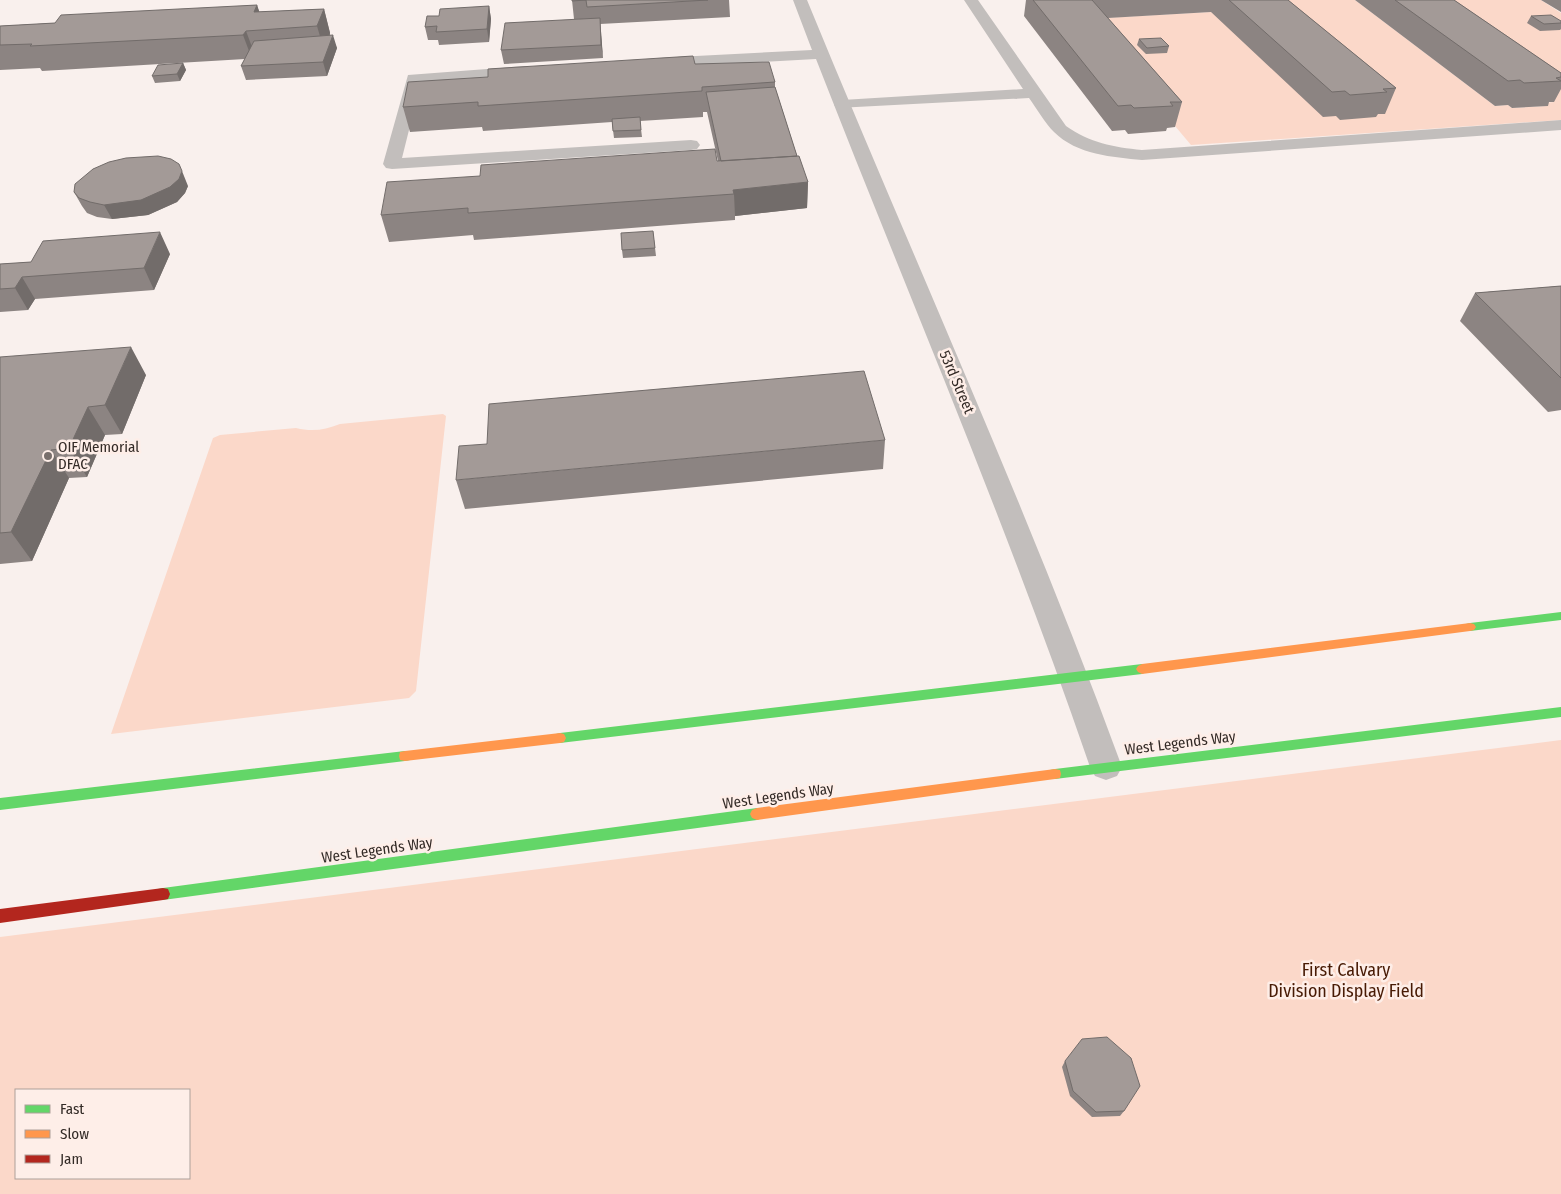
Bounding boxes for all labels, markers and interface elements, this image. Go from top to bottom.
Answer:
street label: 53rd Street [936,348,978,416]
place label: OIF Memorial DFAC [58,438,139,473]
marker: OIF Memorial DFAC [42,450,54,462]
street label: West Legends Way [1123,727,1237,759]
street label: West Legends Way [721,779,835,813]
street label: West Legends Way [320,833,434,867]
park label: First Calvary Division Display Field [1268,959,1424,1002]
legend [15,1089,190,1179]
text: Fast [60,1100,84,1118]
text: Slow [60,1125,89,1143]
text: Jam [60,1150,83,1168]

